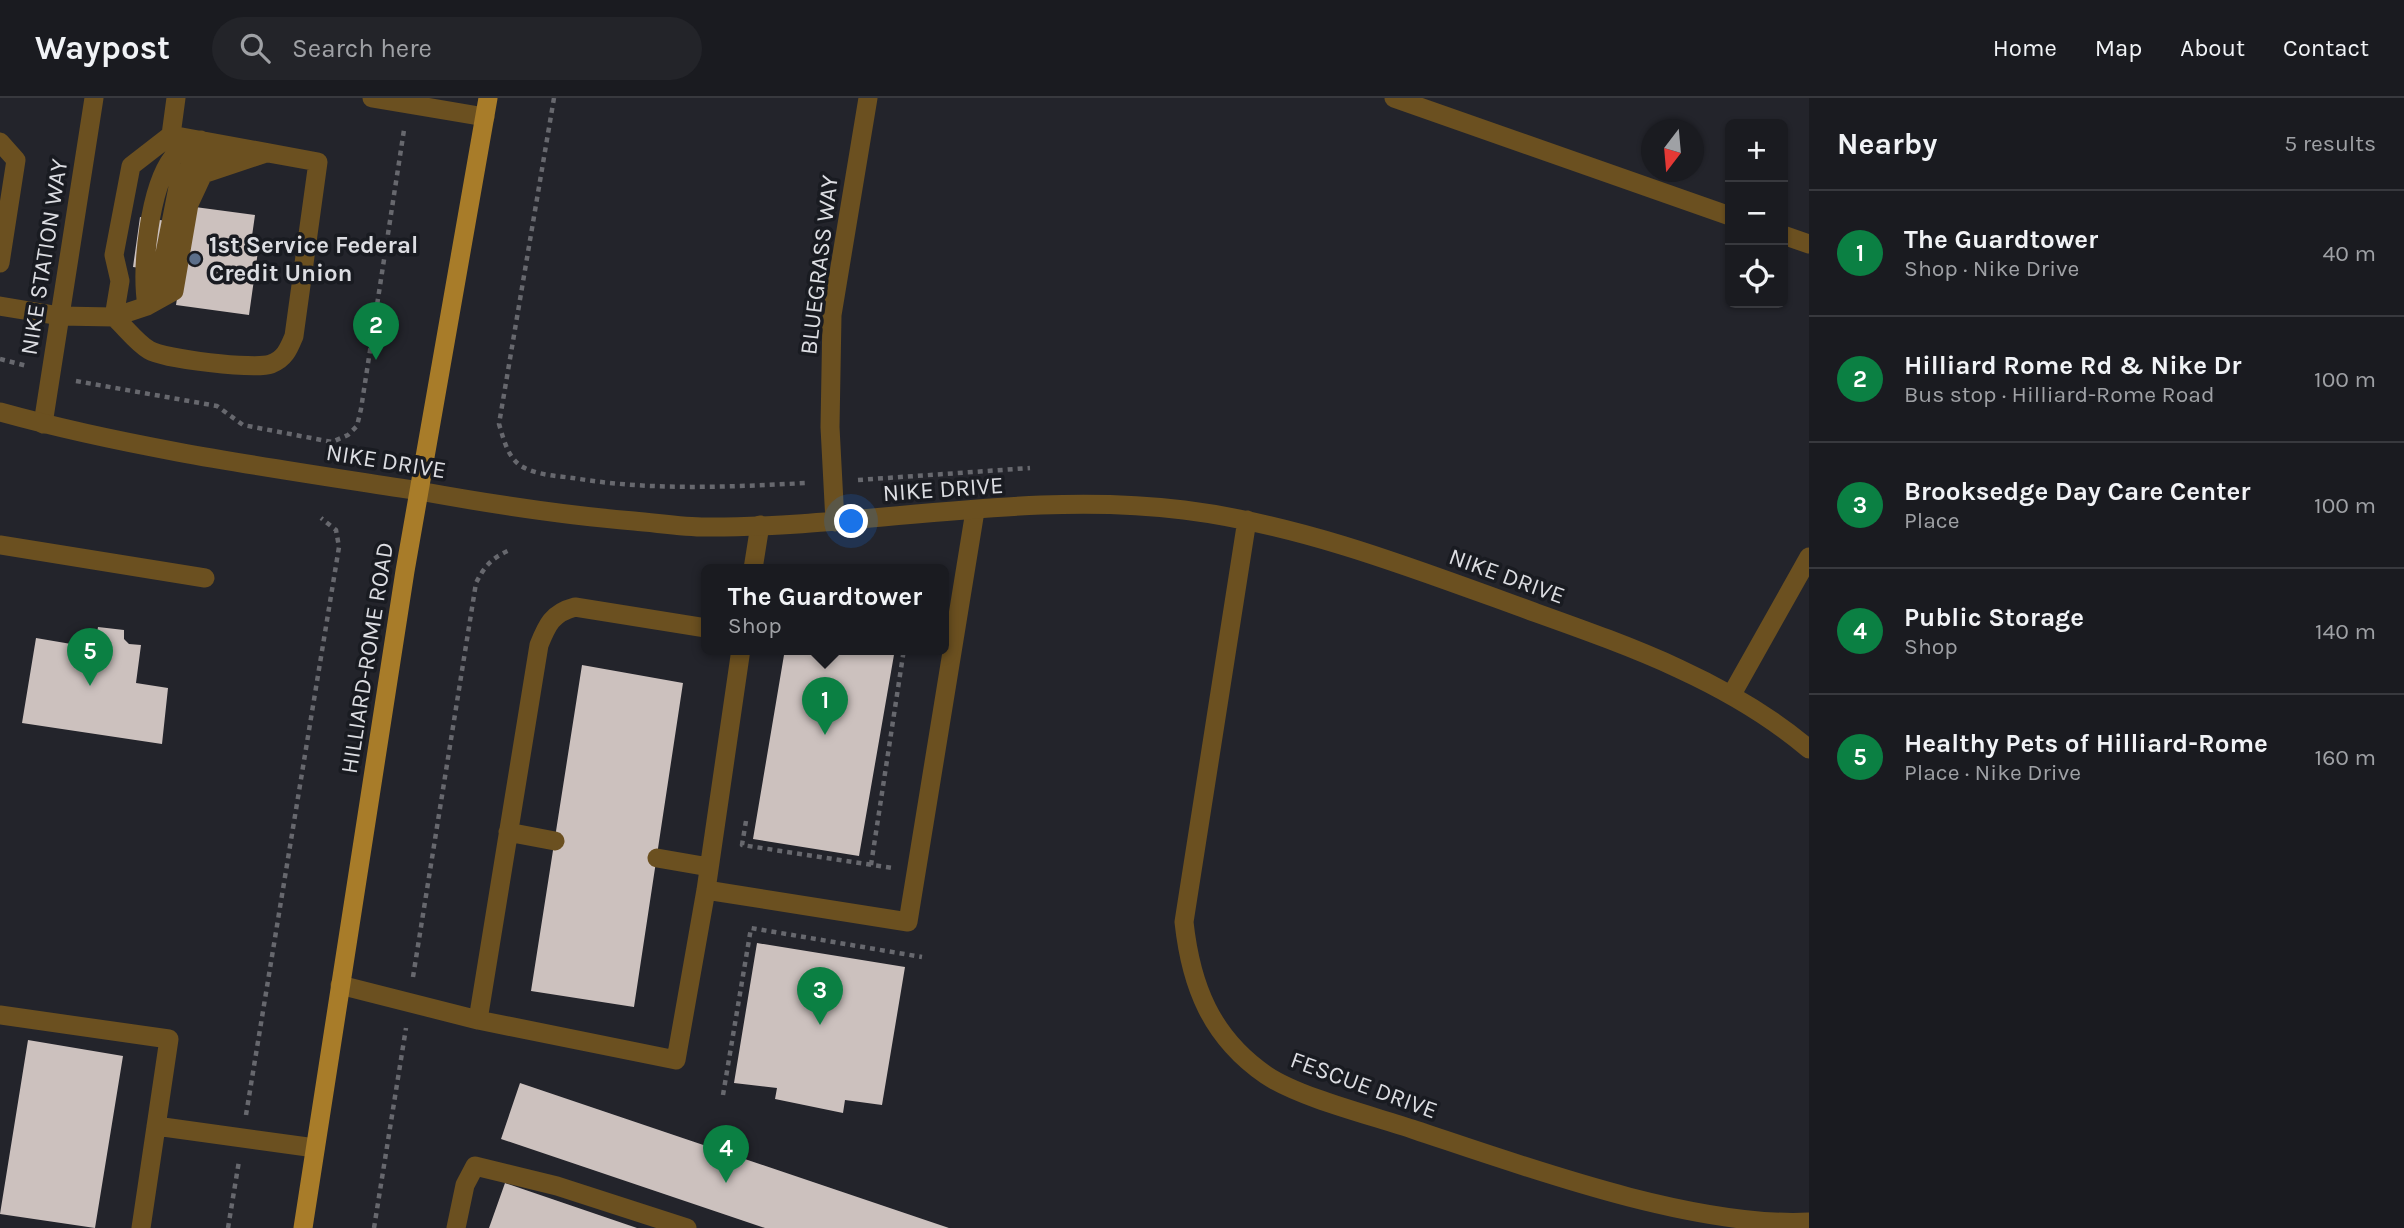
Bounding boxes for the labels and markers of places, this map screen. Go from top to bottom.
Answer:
place label: 1st Service Federal Credit Union [209,231,418,287]
marker: 1st Service Federal Credit Union [187,251,203,267]
pin: 2 [353,302,399,360]
pin: 5 [67,628,113,686]
pin: 1 [802,677,848,735]
pin: 3 [797,967,843,1025]
pin: 4 [703,1125,749,1183]

